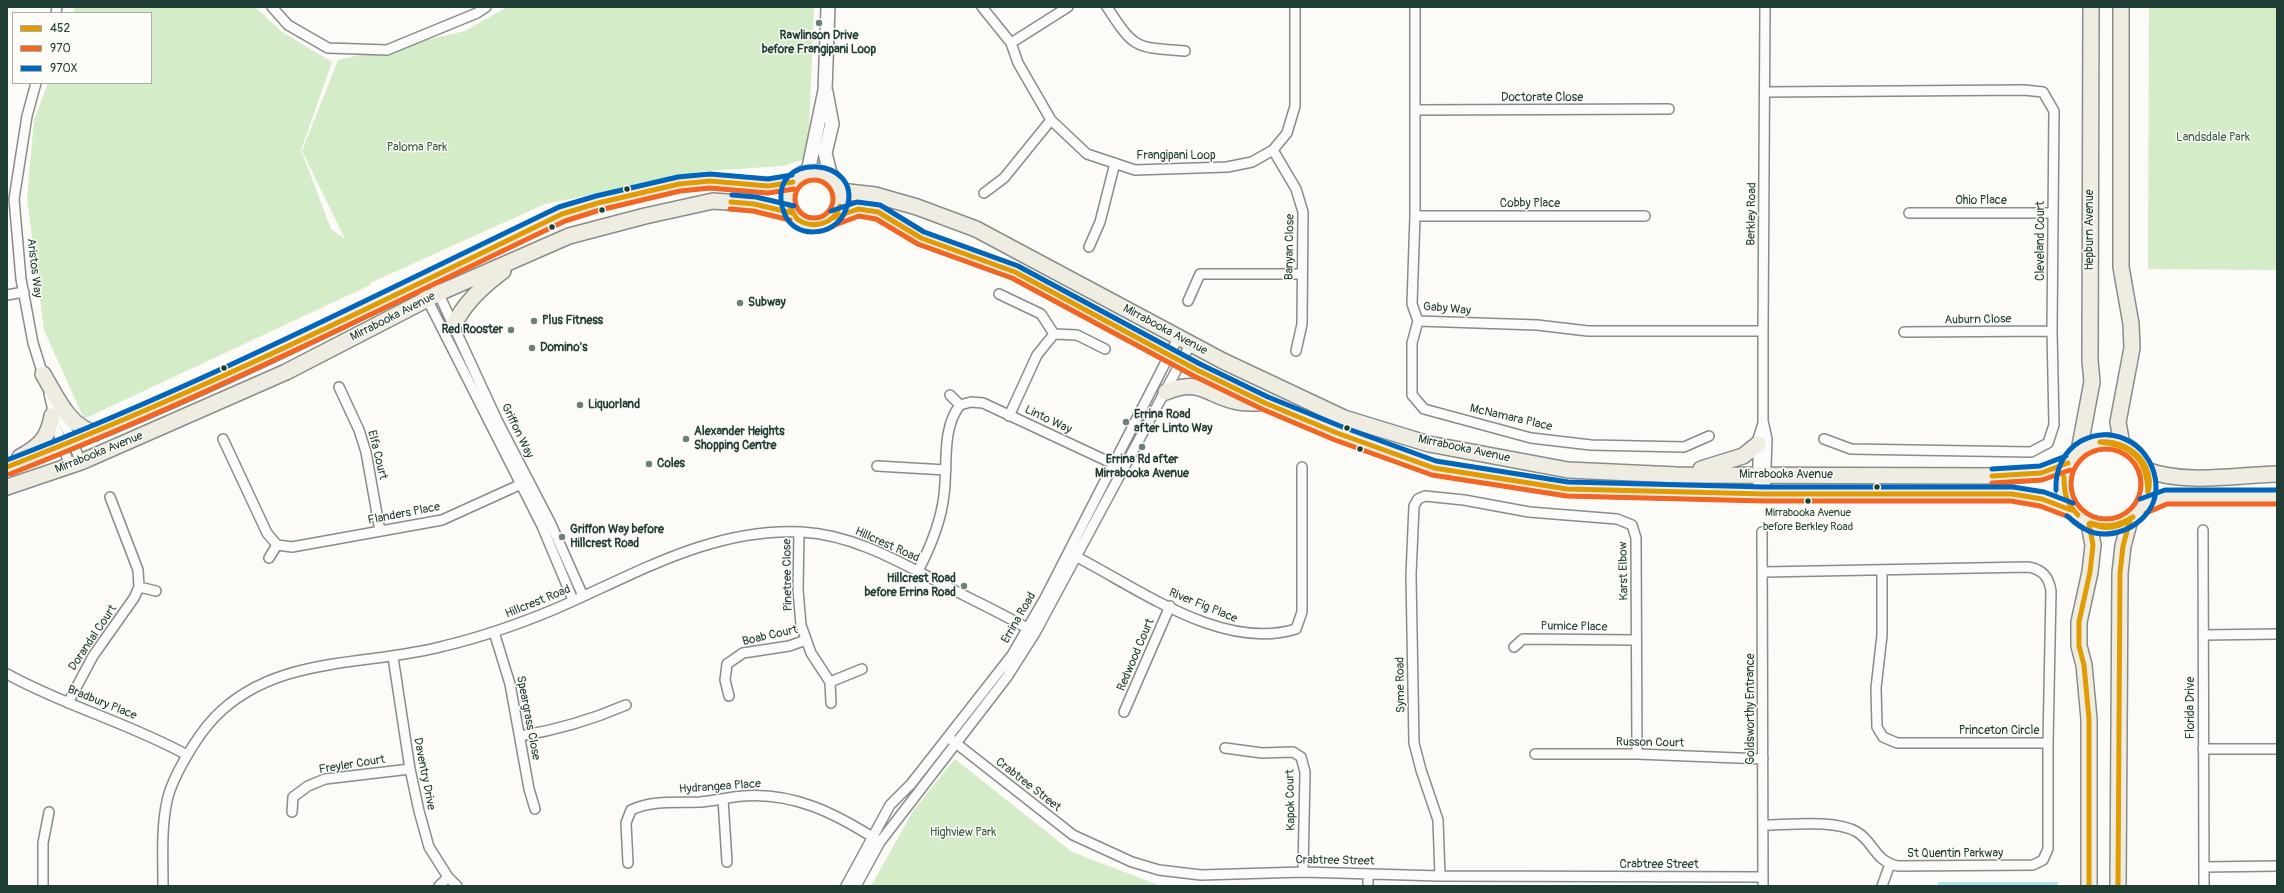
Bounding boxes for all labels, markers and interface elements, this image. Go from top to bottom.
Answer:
legend [12,12,152,84]
marker: Rawlinson Drive before Frangipani Loop [814,18,824,28]
text: 452 [50,21,70,36]
place label: Rawlinson Drive before Frangipani Loop [762,29,876,57]
text: 970 [50,41,71,56]
text: 970X [50,61,78,76]
street label: Doctorate Close [1501,91,1583,105]
park label: Landsdale Park [2176,131,2250,145]
park label: Paloma Park [387,141,447,155]
street label: Frangipani Loop [1136,149,1216,163]
street label: Berkley Road [1744,182,1760,246]
unlabelled marker [622,184,632,194]
street label: Hepburn Avenue [2083,189,2097,271]
street label: Ohio Place [1955,194,2007,208]
street label: Cobby Place [1500,197,1560,211]
street label: Cleveland Court [2034,201,2048,281]
unlabelled marker [597,205,607,215]
street label: Banyan Close [1282,214,1298,280]
unlabelled marker [547,222,557,232]
street label: Aristos Way [23,237,45,299]
street label: Mirrabooka Avenue [348,289,438,345]
place label: Subway [748,296,786,310]
marker: Subway [735,298,745,308]
street label: Gaby Way [1422,300,1472,318]
street label: Mirrabooka Avenue [1120,302,1210,358]
street label: Auburn Close [1944,312,2012,328]
place label: Plus Fitness [542,314,603,328]
marker: Plus Fitness [529,316,539,326]
place label: Red Rooster [441,323,503,337]
marker: Red Rooster [506,325,516,335]
place label: Domino's [540,341,587,355]
marker: Domino's [527,343,537,353]
unlabelled marker [219,363,229,373]
place label: Liquorland [588,398,640,412]
marker: Liquorland [575,400,585,410]
street label: Griffon Way [498,401,536,461]
street label: McNamara Place [1468,402,1554,434]
street label: Linto Way [1022,403,1074,437]
place label: Errina Road after Linto Way [1134,408,1212,436]
marker: Errina Road after Linto Way [1121,417,1131,427]
unlabelled marker [1342,423,1352,433]
place label: Alexander Heights Shopping Centre [694,425,785,453]
street label: Mirrabooka Avenue [53,429,145,477]
street label: Elfa Court [364,429,390,481]
street label: Mirrabooka Avenue [1417,432,1511,466]
marker: Alexander Heights Shopping Centre [681,434,691,444]
marker: Errina Rd after Mirrabooka Avenue [1137,442,1147,452]
unlabelled marker [1355,444,1365,454]
place label: Errina Rd after Mirrabooka Avenue [1095,453,1189,481]
place label: Coles [657,457,685,471]
marker: Coles [644,459,654,469]
street label: Mirrabooka Avenue [1739,468,1833,482]
unlabelled marker [1872,482,1882,492]
marker: Mirrabooka Avenue before Berkley Road [1803,496,1813,506]
street label: Flanders Place [367,500,441,528]
place label: Mirrabooka Avenue before Berkley Road [1763,506,1853,532]
place label: Griffon Way before Hillcrest Road [570,523,664,551]
street label: Hillcrest Road [852,524,922,566]
marker: Griffon Way before Hillcrest Road [557,532,567,542]
street label: Pinetree Close [780,539,796,611]
street label: Karst Elbow [1616,541,1632,601]
place label: Hillcrest Road before Errina Road [864,572,956,600]
marker: Hillcrest Road before Errina Road [959,581,969,591]
street label: Hillcrest Road [503,582,573,622]
street label: River Fig Place [1167,586,1239,626]
street label: Errina Road [999,590,1039,646]
street label: Dorandal Court [66,602,120,674]
street label: Redwood Court [1114,617,1158,693]
street label: Pumice Place [1540,619,1608,635]
street label: Boab Court [741,623,799,649]
street label: Goldsworthy Entrance [1744,653,1758,765]
street label: Syme Road [1393,657,1409,713]
street label: Speargrass Close [513,675,543,761]
street label: Florida Drive [2184,677,2198,739]
street label: Bradbury Place [65,683,139,723]
street label: Princeton Circle [1959,724,2039,738]
street label: Russon Court [1616,735,1684,751]
street label: Daventry Drive [410,737,438,811]
street label: Freyler Court [318,753,386,777]
street label: Crabtree Street [992,755,1064,815]
street label: Kapok Court [1283,769,1299,831]
street label: Hydrangea Place [679,777,761,797]
park label: Highview Park [930,826,996,840]
street label: St Quentin Parkway [1907,847,2003,861]
street label: Crabtree Street [1295,853,1375,869]
street label: Crabtree Street [1619,858,1699,872]

